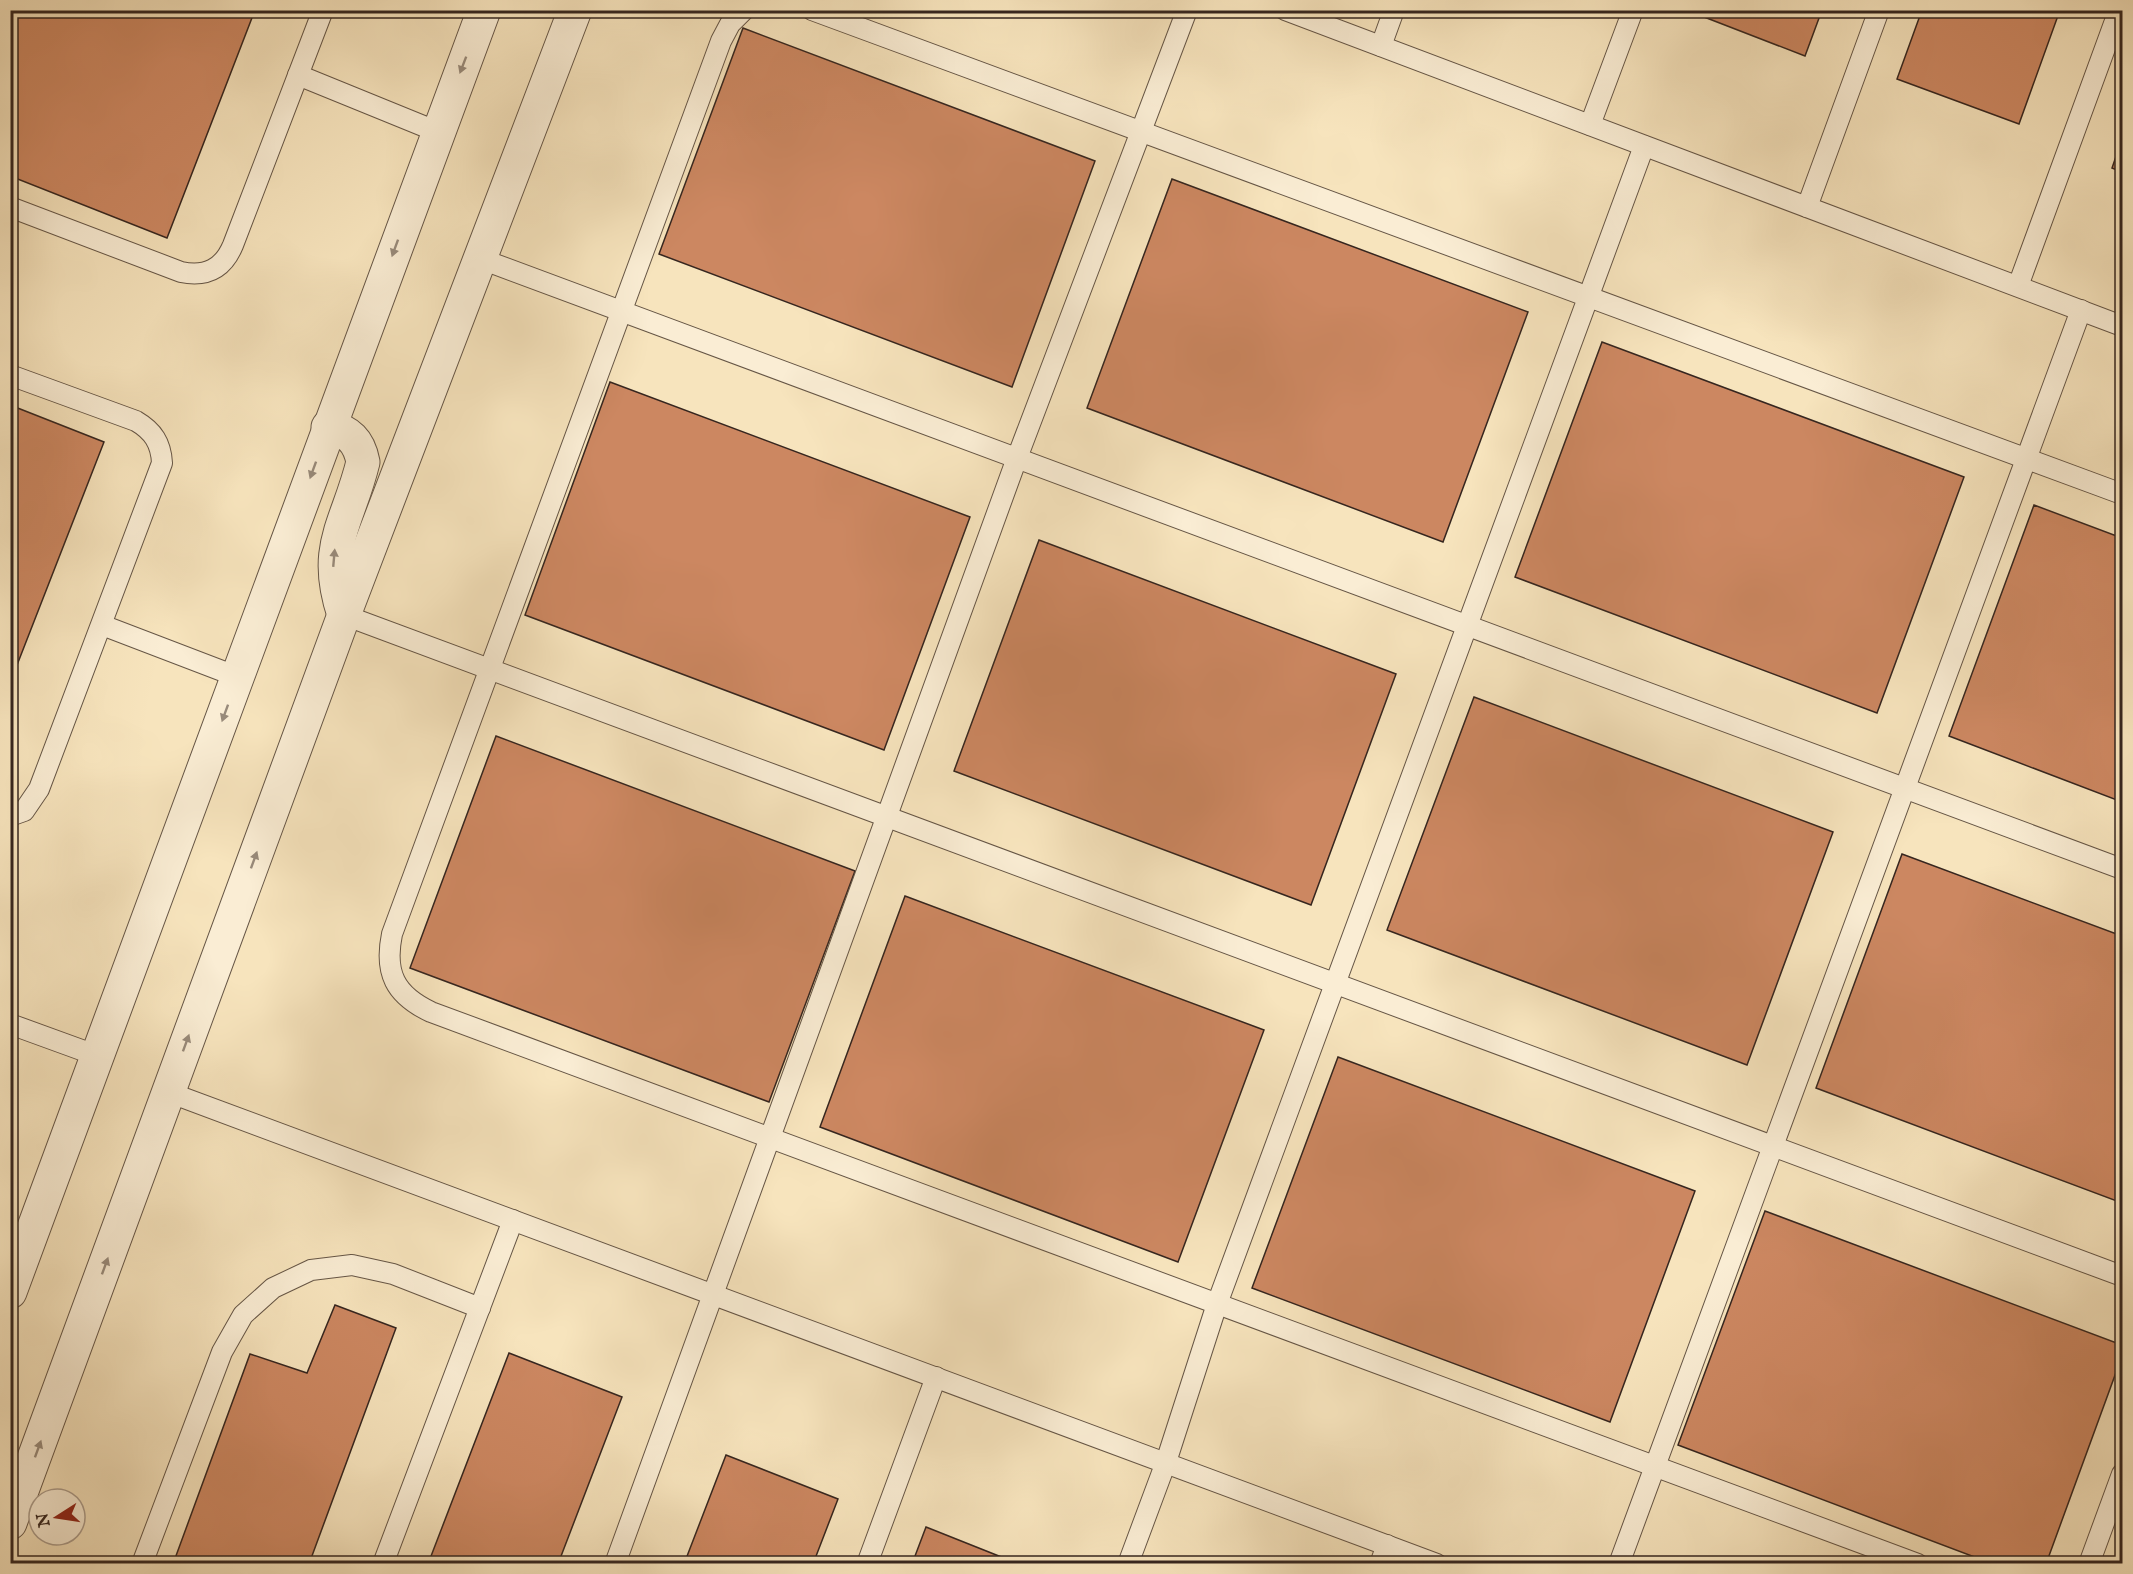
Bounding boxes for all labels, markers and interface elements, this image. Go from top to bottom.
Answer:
one-way arrow [458,56,467,74]
one-way arrow [389,239,399,257]
one-way arrow [307,461,317,479]
one-way arrow [329,548,339,567]
one-way arrow [219,704,229,722]
one-way arrow [249,851,259,869]
one-way arrow [182,1034,192,1052]
one-way arrow [101,1257,110,1275]
one-way arrow [33,1440,43,1458]
north arrow [27,1487,87,1547]
text: N [33,1511,56,1530]

